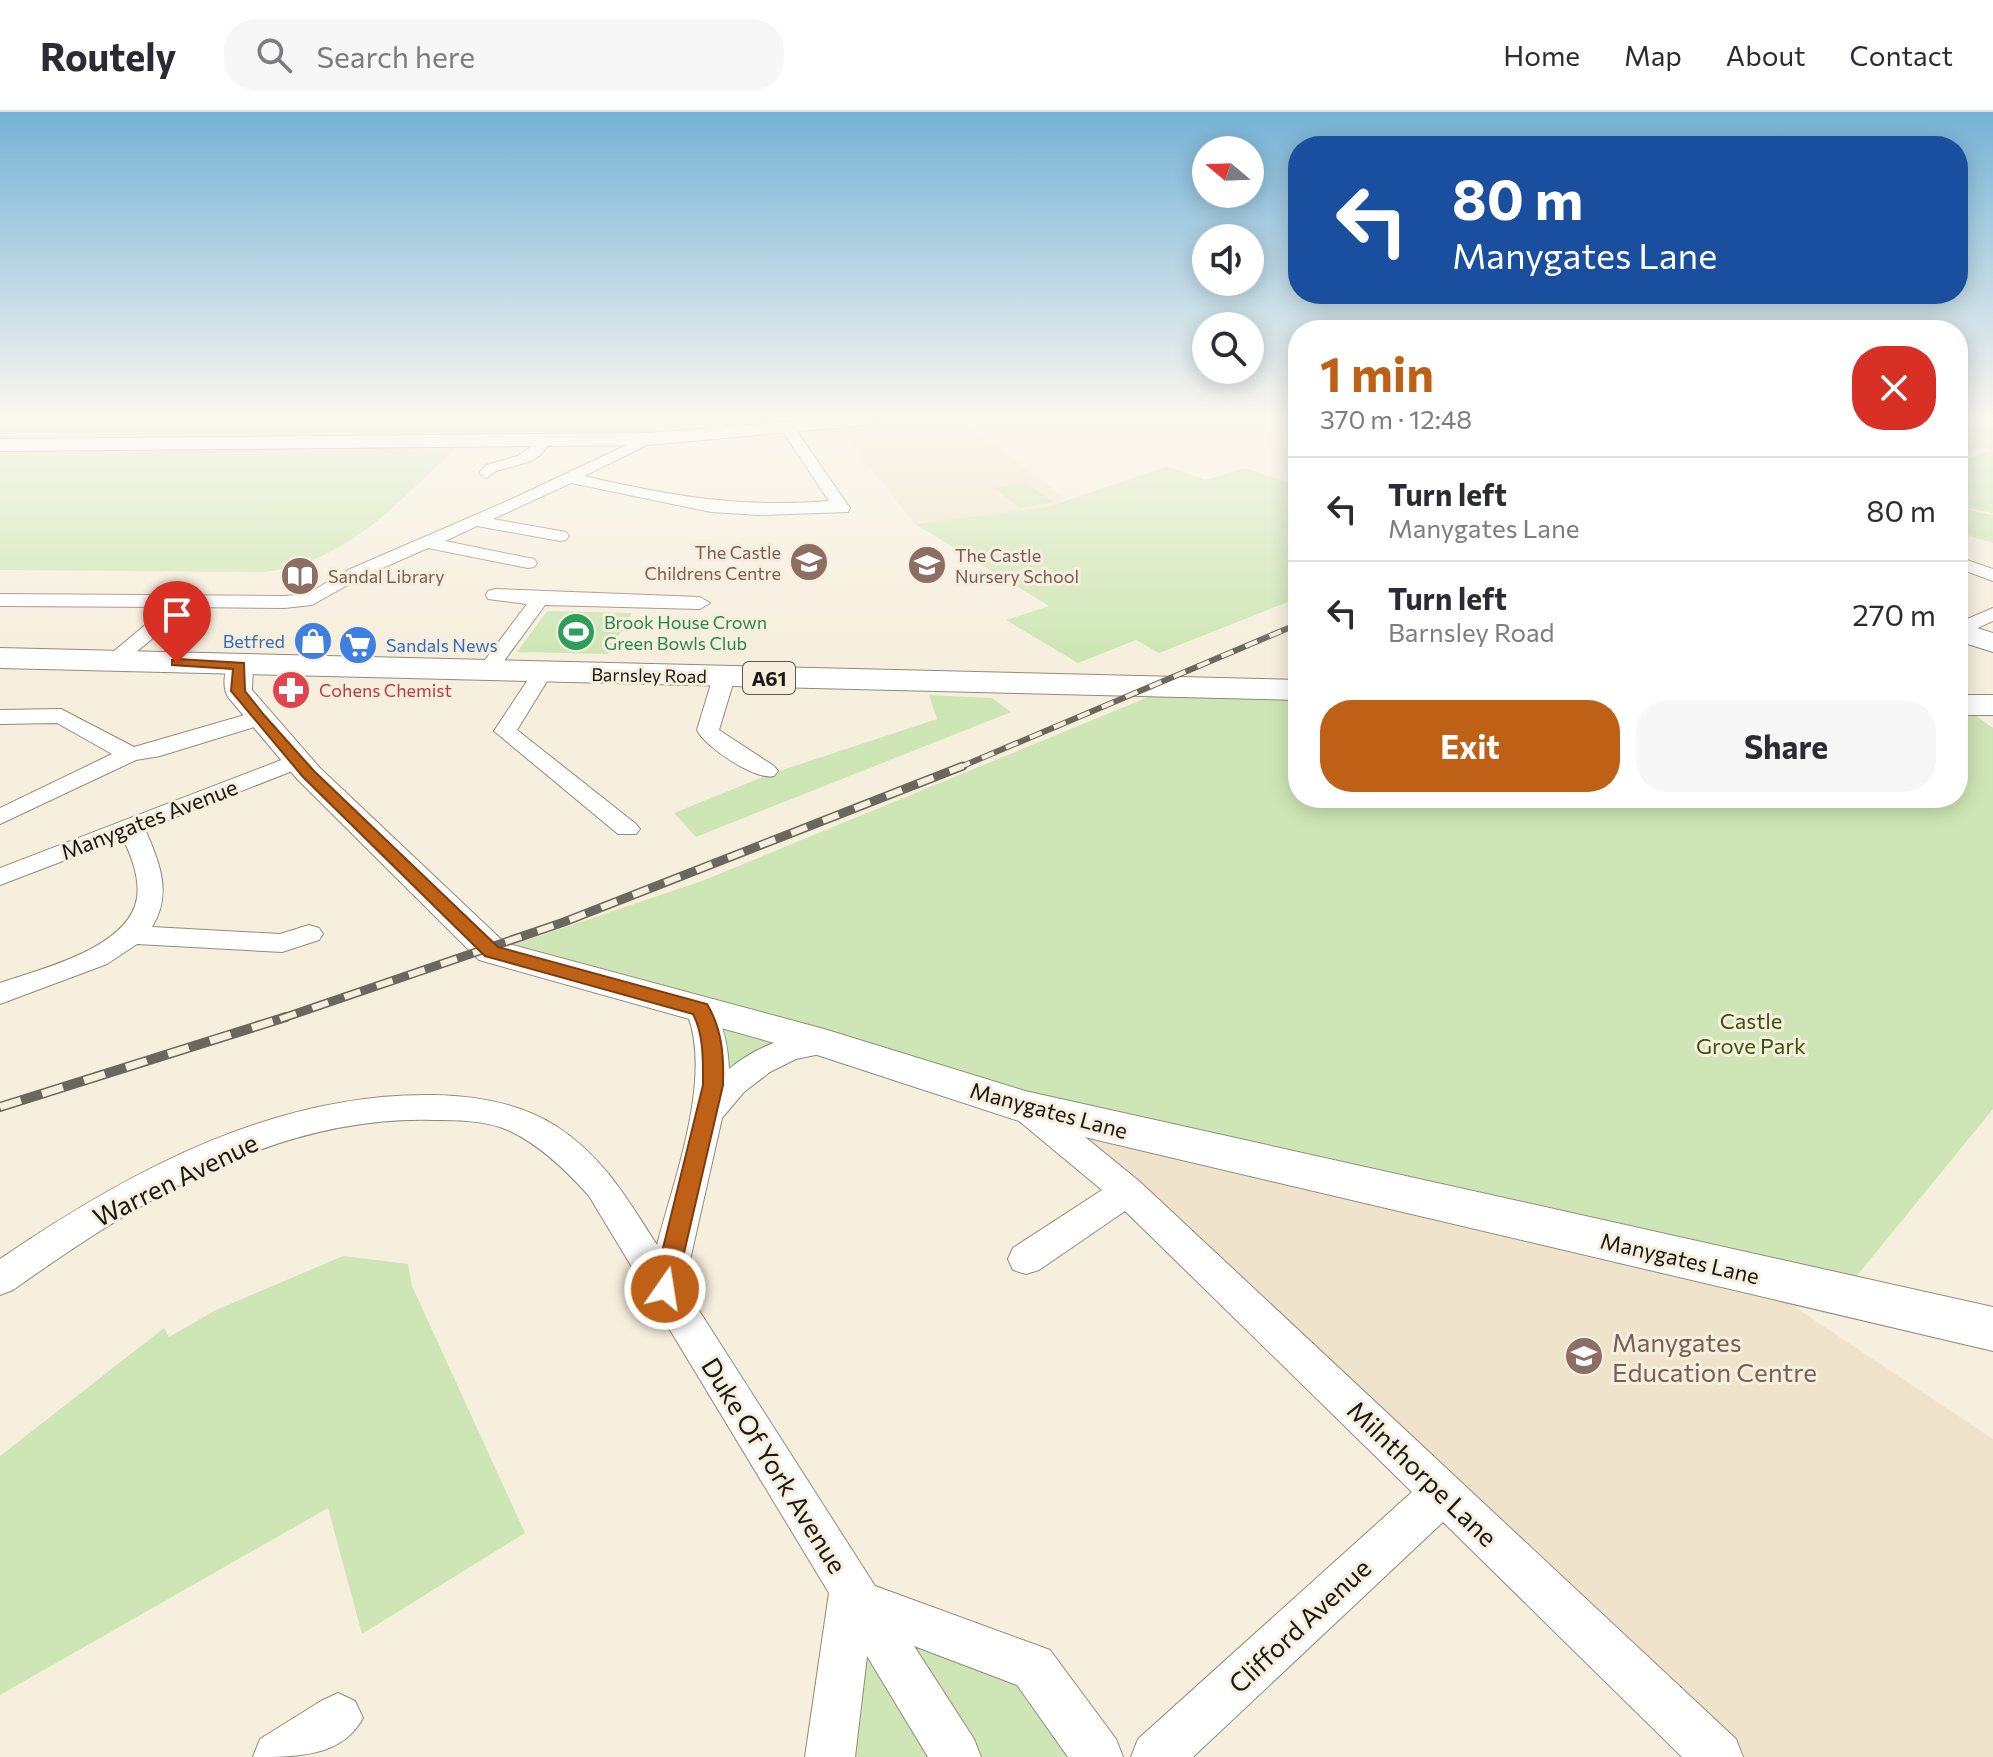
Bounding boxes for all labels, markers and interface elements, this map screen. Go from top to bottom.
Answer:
search box [224,19,784,91]
text: Routely [40,32,176,79]
icon: search [252,33,296,77]
text: Search here [316,37,475,74]
text: Home [1503,38,1580,72]
text: Map [1624,38,1682,72]
text: About [1726,38,1806,72]
text: Contact [1850,38,1953,72]
north arrow [1192,136,1264,208]
map controls [1192,136,1264,384]
text: 80 m [1452,163,1583,232]
icon: left [1320,168,1424,272]
button: sound [1192,224,1264,296]
text: Manygates Lane [1452,232,1717,276]
button: search [1192,312,1264,384]
text: 1 min [1320,343,1434,402]
button: close [1852,346,1936,430]
text: 370 m · 12:48 [1320,403,1472,434]
text: Turn left [1388,475,1507,512]
icon: left [1320,487,1364,531]
text: 80 m [1866,491,1936,528]
text: Manygates Lane [1388,512,1580,543]
place label: The Castle Childrens Centre [645,541,781,584]
school or university icon: The Castle Childrens Centre [788,541,830,583]
school or university icon: The Castle Nursery School [906,544,948,586]
place label: The Castle Nursery School [955,544,1079,587]
library icon: Sandal Library [279,555,321,597]
place label: Sandal Library [328,565,445,587]
text: Turn left [1388,579,1507,616]
pin [143,581,211,663]
icon: left [1320,591,1364,635]
icon: arrive [155,593,199,637]
text: 270 m [1852,595,1936,632]
sports icon: Brook House Crown Green Bowls Club [555,611,597,653]
place label: Brook House Crown Green Bowls Club [604,611,767,654]
text: Barnsley Road [1388,616,1555,647]
shop icon: Betfred [292,620,334,662]
supermarket icon: Sandals News [337,624,379,666]
place label: Betfred [223,630,285,652]
place label: Sandals News [386,634,498,656]
road number: A61 [743,662,795,694]
street label: Barnsley Road [591,663,707,687]
pharmacy icon: Cohens Chemist [270,669,312,711]
place label: Cohens Chemist [319,679,452,701]
button: Exit [1320,700,1620,792]
button: Share [1636,700,1936,792]
street label: Manygates Avenue [57,773,241,865]
park label: Castle Grove Park [1696,1007,1806,1059]
street label: Manygates Lane [967,1076,1131,1144]
street label: Warren Avenue [88,1126,262,1232]
street label: Manygates Lane [1598,1227,1762,1289]
position arrow [623,1247,707,1331]
place label: Manygates Education Centre [1612,1326,1817,1387]
school or university icon: Manygates Education Centre [1563,1335,1605,1377]
street label: Duke Of York Avenue [696,1351,854,1579]
street label: Milnthorpe Lane [1342,1394,1504,1552]
street label: Clifford Avenue [1222,1551,1376,1699]

